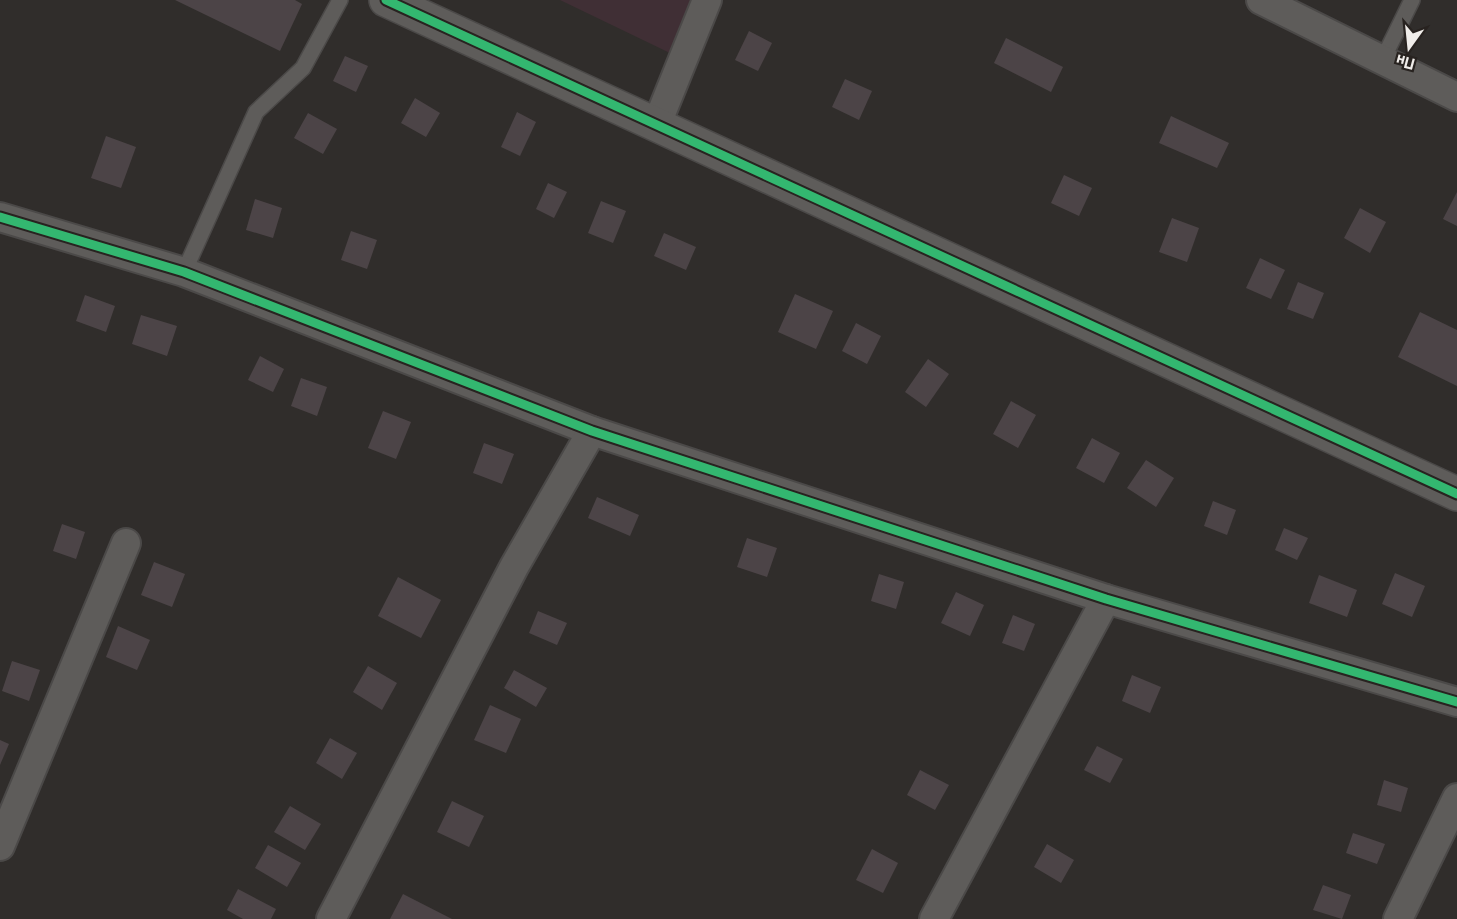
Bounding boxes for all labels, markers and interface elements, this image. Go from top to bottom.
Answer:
north arrow [1379,18,1439,78]
text: Пн [1393,50,1417,75]

